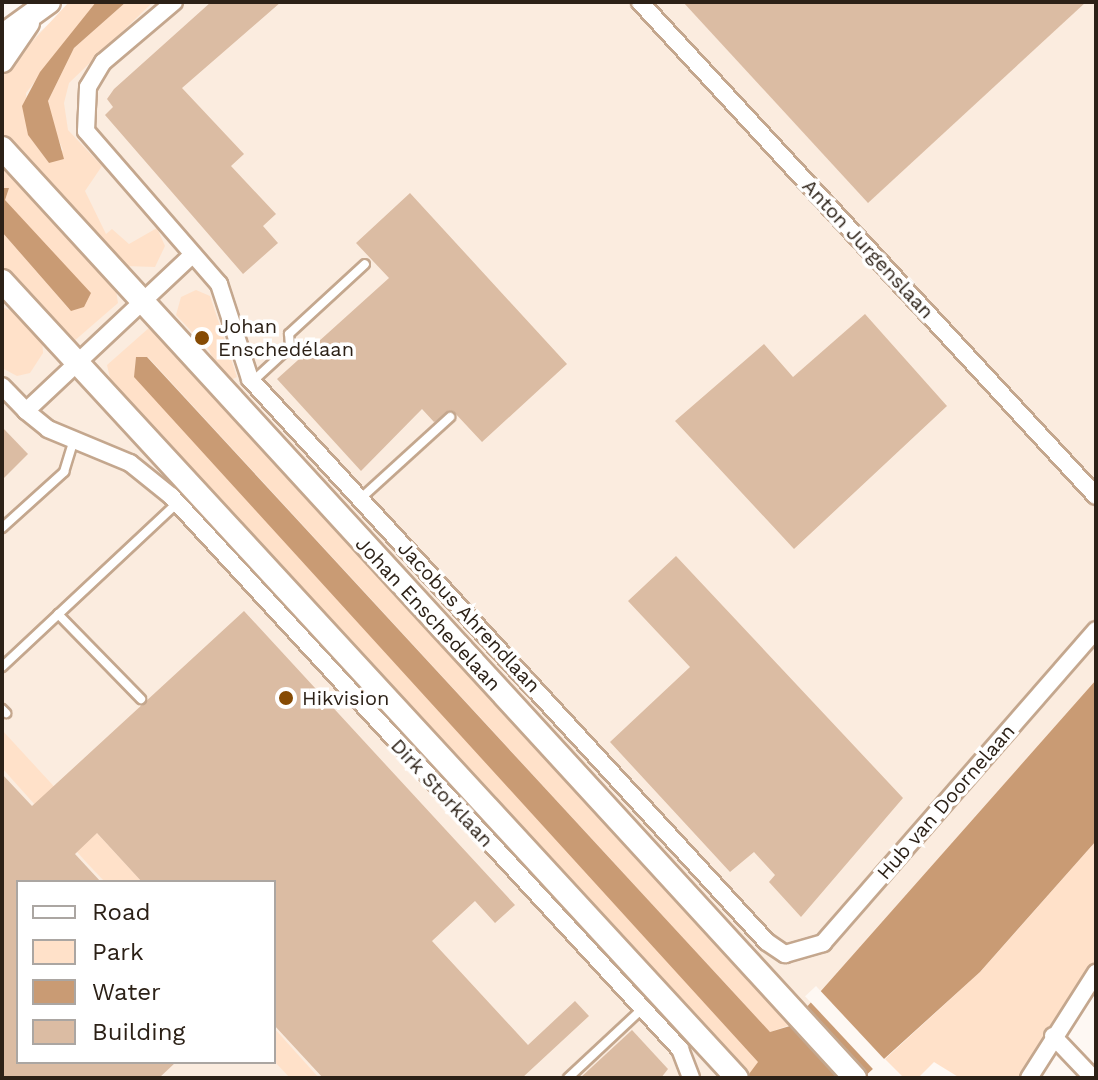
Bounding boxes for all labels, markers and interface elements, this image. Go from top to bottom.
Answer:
street label: Anton Jurgenslaan [797,174,939,324]
place label: Johan Enschedélaan [218,314,354,361]
marker: Johan Enschedélaan [193,329,211,347]
street label: Johan Enschedelaan [350,532,506,696]
street label: Jacobus Ahrendlaan [392,536,546,698]
place label: Hikvision [302,686,389,710]
marker: Hikvision [277,689,295,707]
street label: Hub van Doornelaan [872,719,1020,885]
street label: Dirk Storklaan [386,734,498,852]
legend [16,880,276,1064]
text: Road [92,898,151,926]
text: Park [92,938,144,966]
text: Water [92,978,161,1006]
text: Building [92,1018,185,1046]

